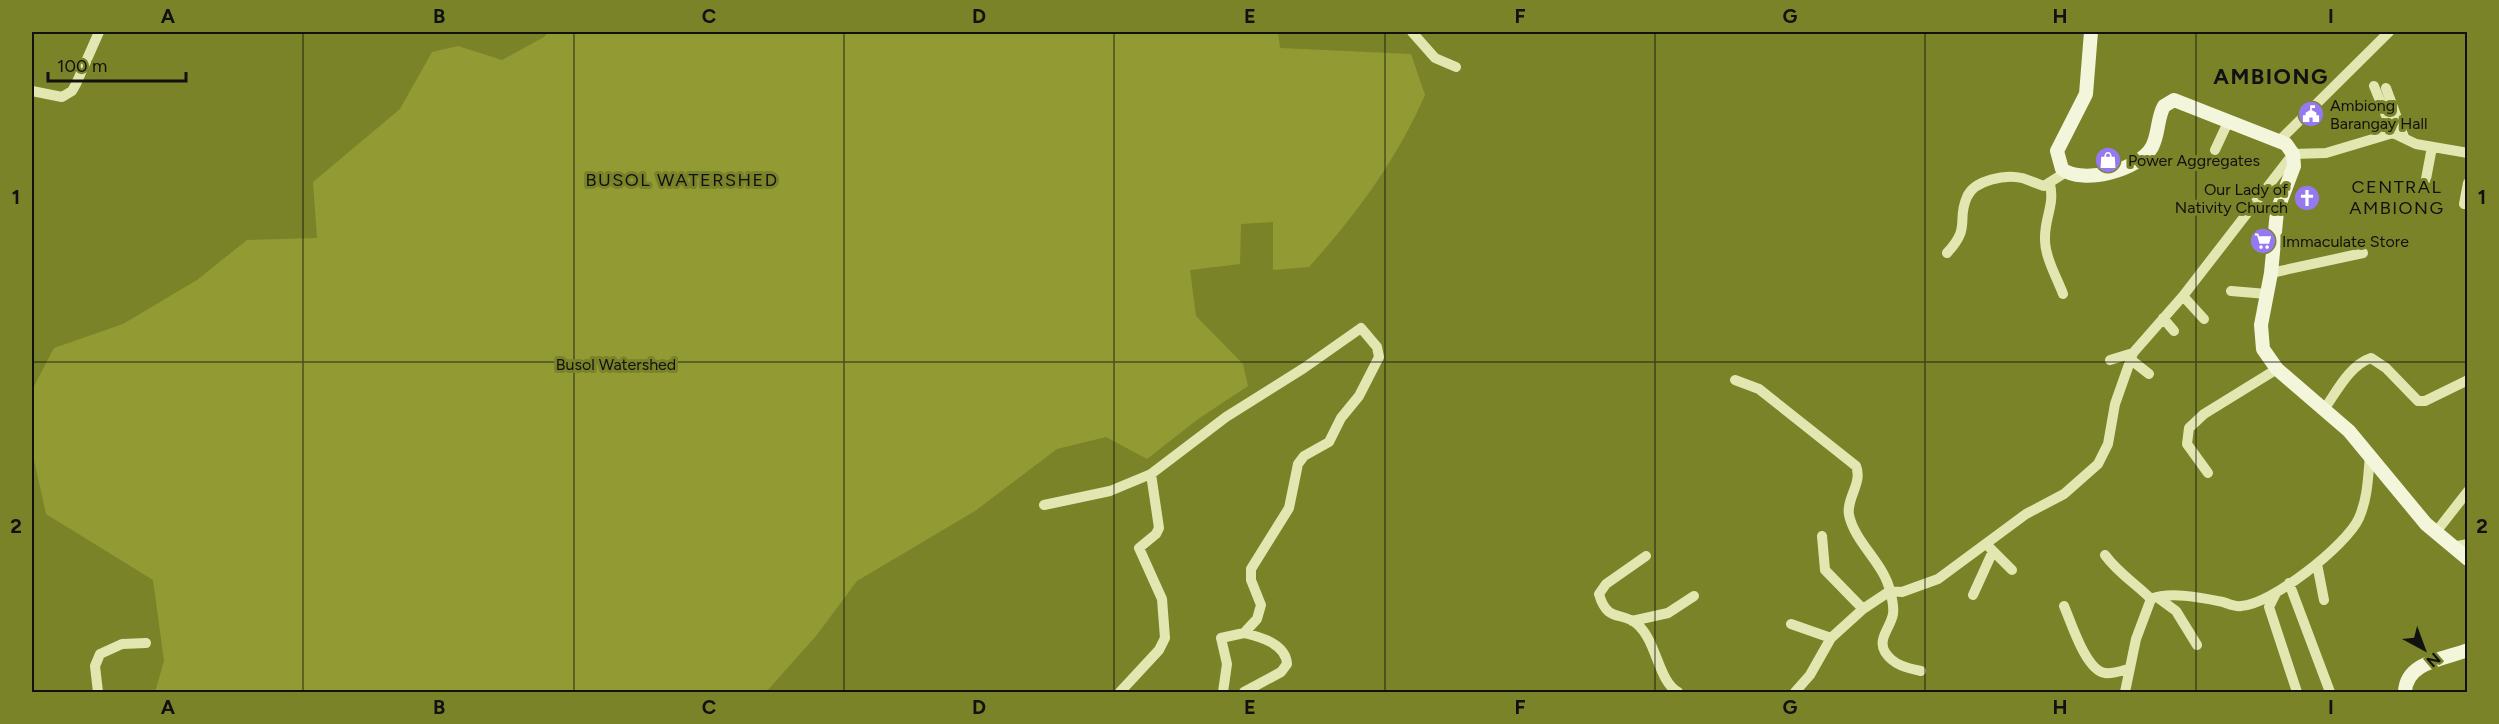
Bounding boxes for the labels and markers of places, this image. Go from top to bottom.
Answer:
place label: Ambiong Barangay Hall [2330,96,2427,133]
public building icon: Ambiong Barangay Hall [2296,99,2326,129]
shop icon: Power Aggregates [2093,145,2123,175]
place label: Power Aggregates [2128,151,2260,170]
place label: Our Lady of Nativity Church [2175,180,2288,217]
church icon: Our Lady of Nativity Church [2292,183,2322,213]
supermarket icon: Immaculate Store [2248,226,2278,256]
place label: Immaculate Store [2282,232,2409,251]

